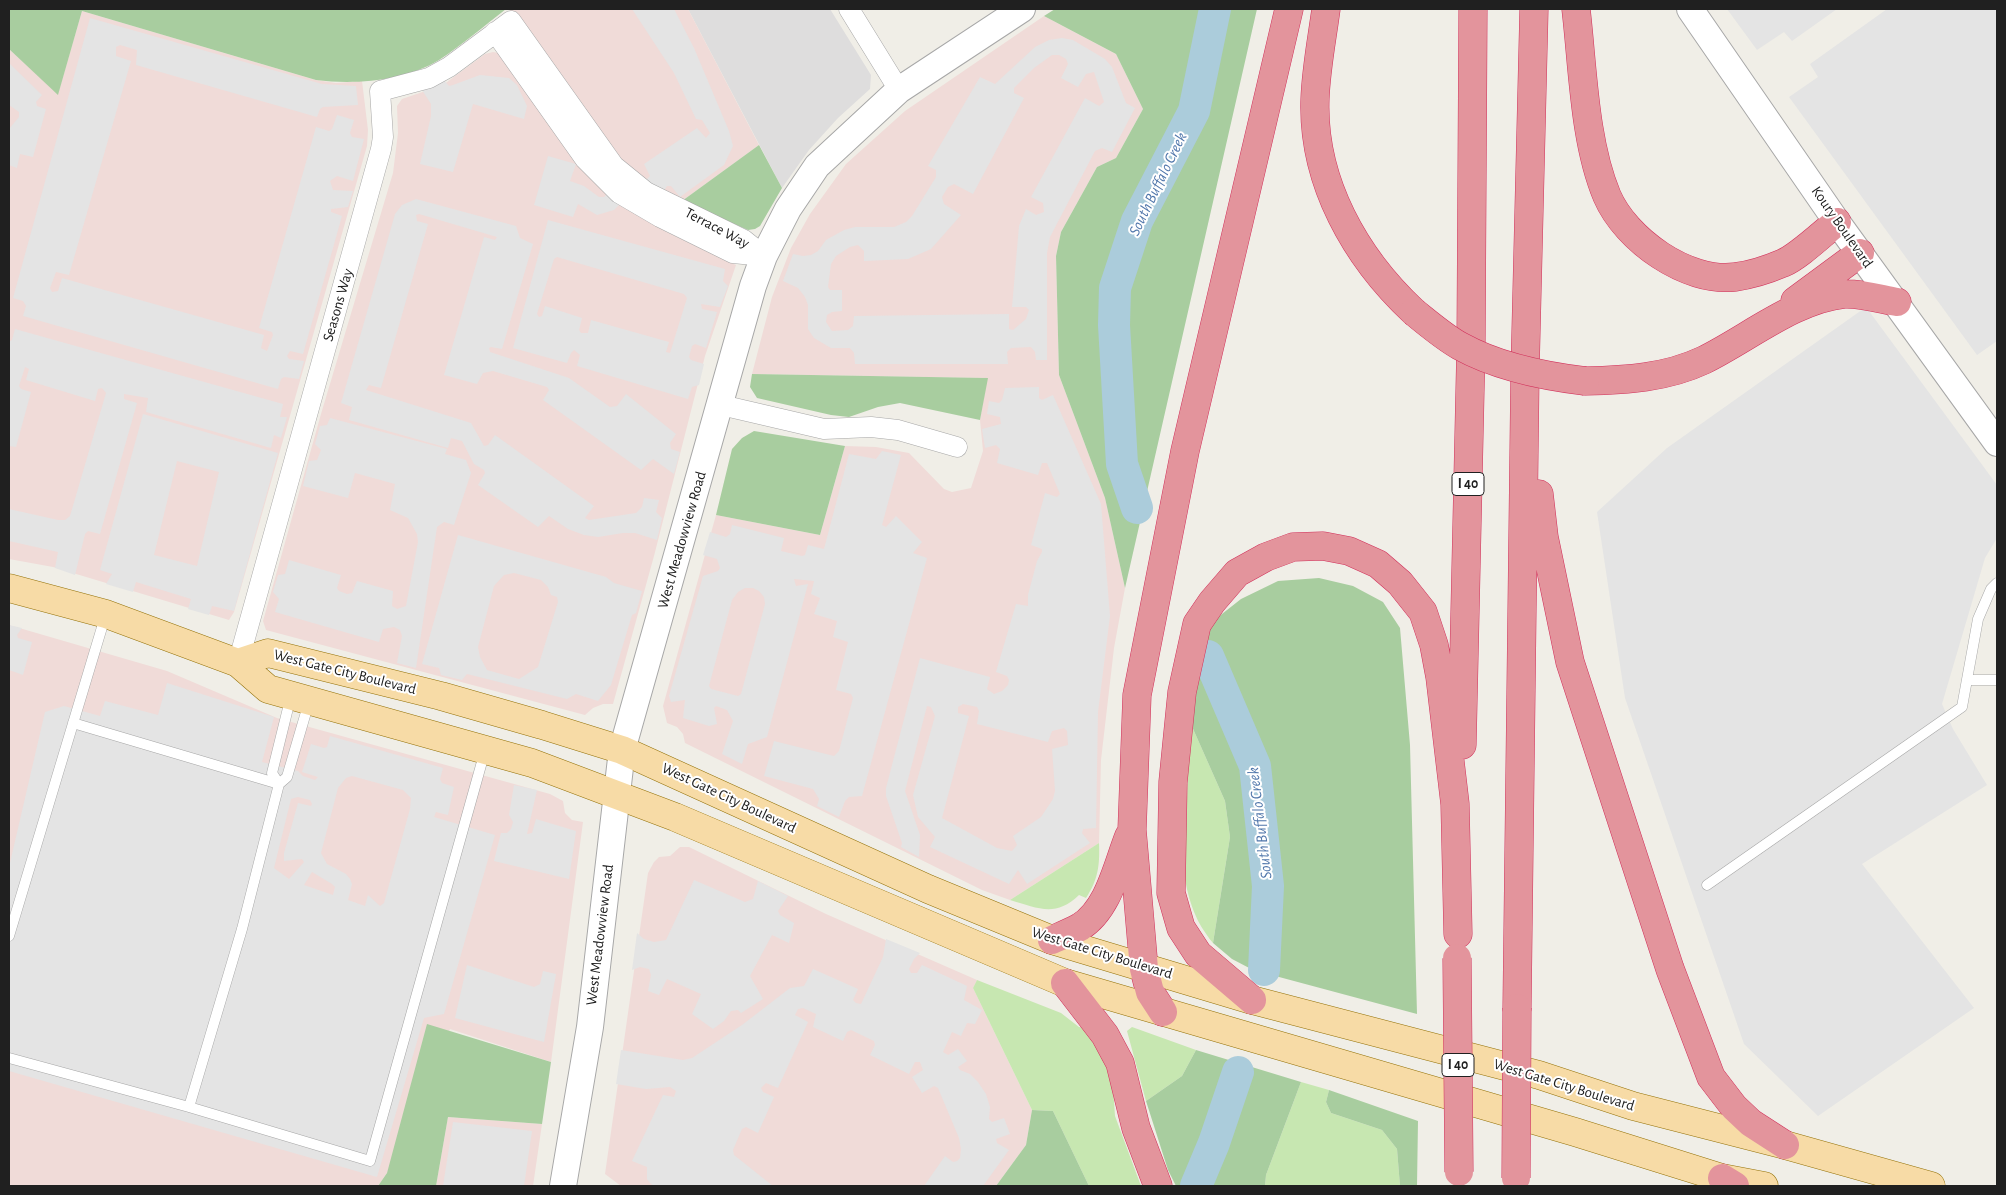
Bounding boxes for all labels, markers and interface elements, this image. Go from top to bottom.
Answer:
water label: South Buffalo Creek [1125,129,1191,239]
street label: Koury Boulevard [1807,183,1877,271]
street label: Terrace Way [682,203,752,253]
street label: Seasons Way [319,267,357,343]
street label: West Meadowview Road [654,469,710,611]
road number: I 40 [1452,472,1484,496]
street label: West Gate City Boulevard [272,646,418,698]
street label: West Gate City Boulevard [659,759,799,837]
water label: South Buffalo Creek [1244,766,1276,880]
street label: West Meadowview Road [582,863,618,1007]
street label: West Gate City Boulevard [1029,923,1175,983]
road number: I 40 [1442,1054,1474,1076]
street label: West Gate City Boulevard [1491,1055,1637,1115]

